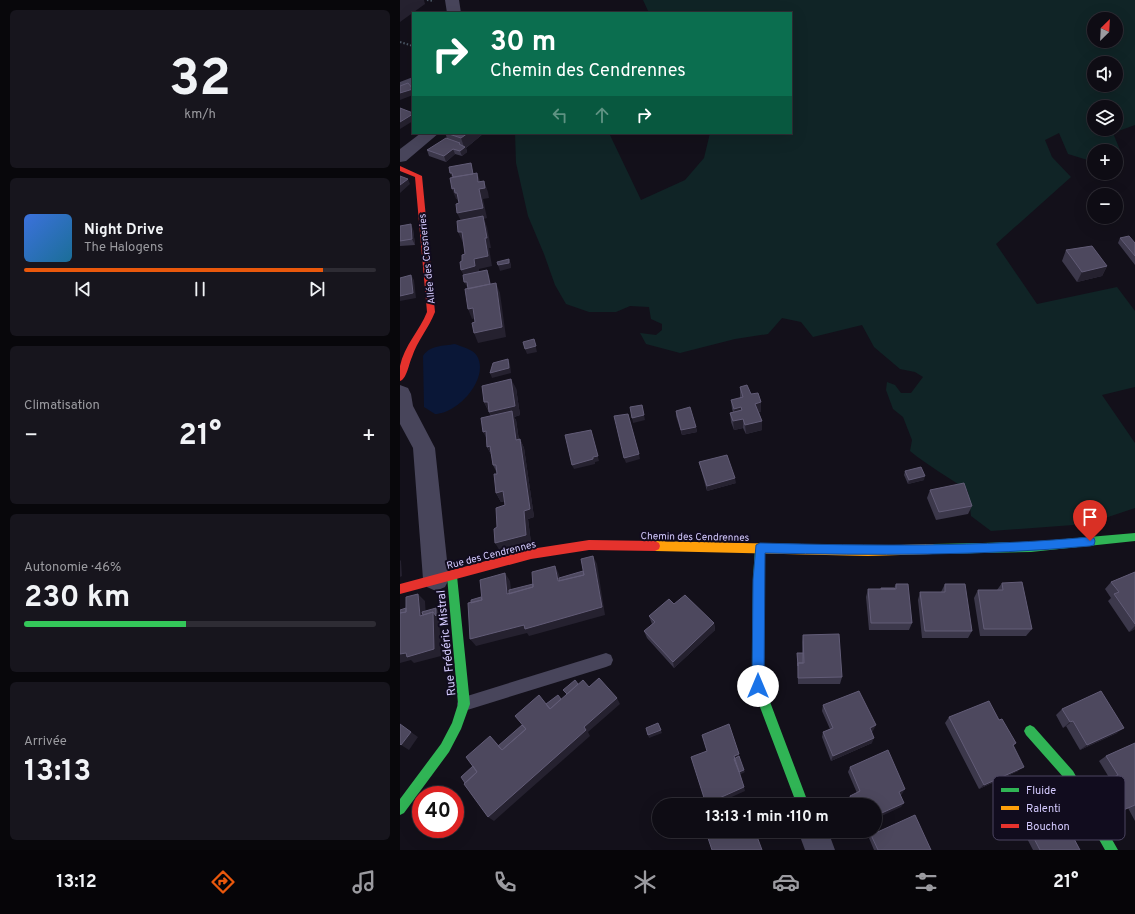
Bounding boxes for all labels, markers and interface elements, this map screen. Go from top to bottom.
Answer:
north arrow [1087,12,1123,48]
map controls [1087,12,1123,224]
text: 30 m [490,25,556,61]
icon: right [424,28,476,80]
text: 32 [169,48,231,114]
button: sound [1087,56,1123,92]
text: Chemin des Cendrennes [490,60,686,83]
button: layers [1087,100,1123,136]
icon: left [549,104,571,126]
icon: ahead [591,104,613,126]
icon: right [633,104,655,126]
text: km/h [184,107,216,123]
button: + [1087,144,1123,180]
button: − [1087,188,1123,224]
street label: Allée des Crosneries [416,213,439,305]
text: Night Drive [84,221,164,240]
text: The Halogens [84,240,163,256]
icon: previous [72,278,94,300]
icon: pause [189,278,211,300]
icon: next [306,278,328,300]
text: Climatisation [24,398,100,414]
text: 21° [179,418,221,455]
text: − [24,423,38,450]
text: + [362,423,376,450]
pin [1073,500,1107,541]
icon: arrive [1079,506,1101,528]
street label: Chemin des Cendrennes [641,530,750,545]
street label: Rue des Cendrennes [445,538,538,573]
text: Autonomie · 46% [24,560,121,576]
text: 230 km [24,580,130,617]
street label: Rue Frédéric Mistral [433,589,461,697]
position arrow [737,665,779,707]
text: Arrivée [24,734,67,750]
text: 13:13 [24,754,91,791]
legend [993,776,1125,840]
text: Fluide [1026,784,1056,798]
speed limit sign: 40 [412,786,464,838]
text: Ralenti [1026,802,1061,816]
text: 13:13 · 1 min · 110 m [705,808,829,827]
text: Bouchon [1026,820,1070,834]
icon: directions [209,868,237,896]
icon: music [350,868,378,896]
icon: phone [491,868,519,896]
icon: climate [631,868,659,896]
icon: car [772,868,800,896]
icon: filters [912,868,940,896]
text: 13:12 [56,871,97,894]
text: 21° [1053,871,1079,894]

